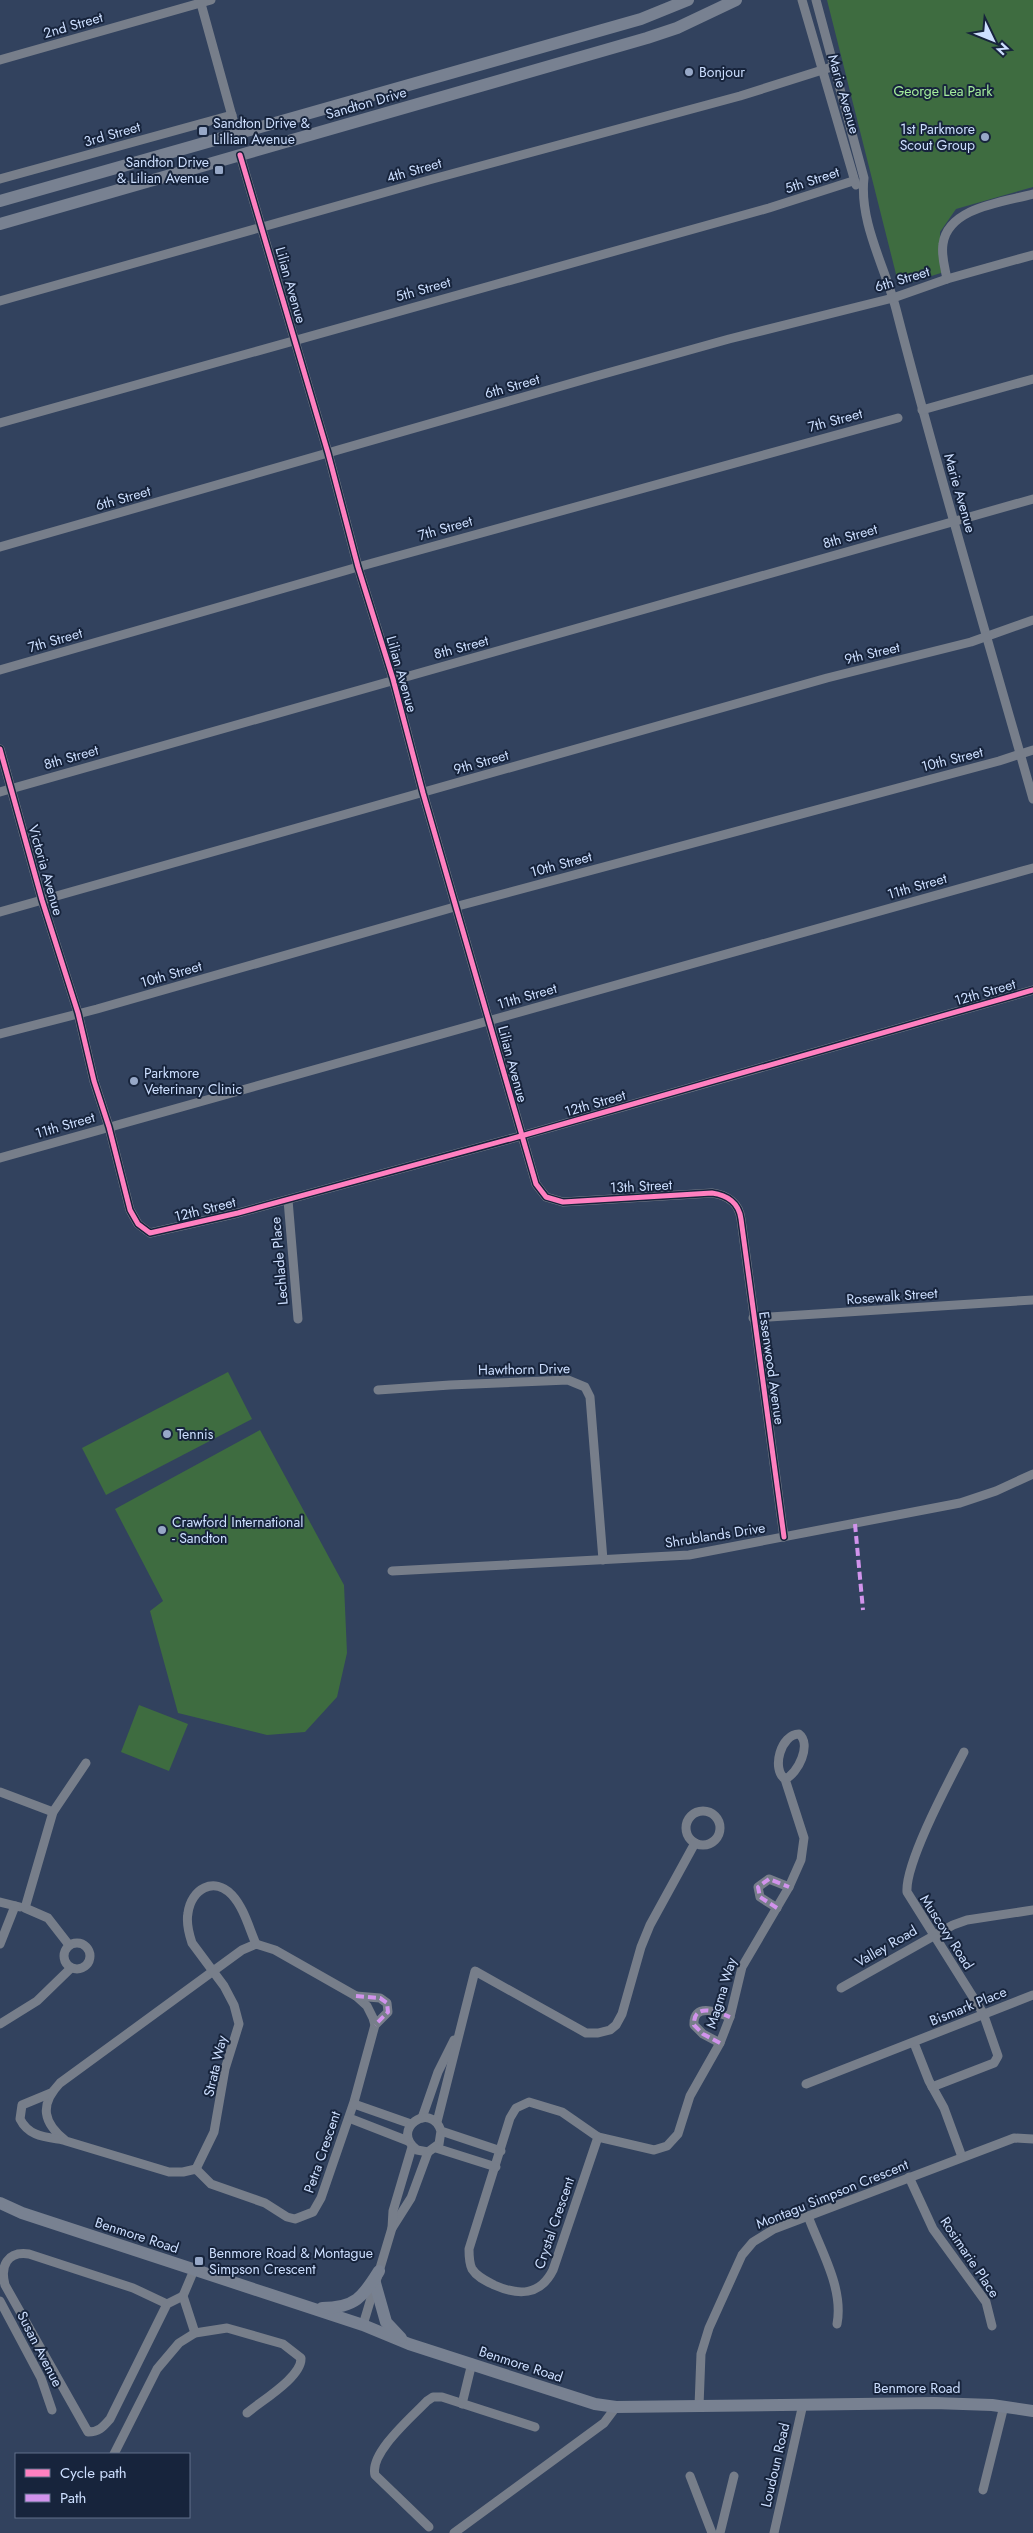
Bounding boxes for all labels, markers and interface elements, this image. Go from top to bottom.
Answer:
street label: 2nd Street [41,7,106,43]
north arrow [968,15,1018,65]
text: N [991,38,1014,60]
street label: Marie Avenue [823,52,865,136]
place label: Bonjour [699,62,745,82]
marker: Bonjour [683,66,695,78]
park label: George Lea Park [893,81,993,101]
street label: Sandton Drive [323,82,409,124]
place label: Sandton Drive & Lillian Avenue [213,113,311,149]
street label: 3rd Street [81,116,143,152]
place label: 1st Parkmore Scout Group [900,119,975,155]
marker: Sandton Drive & Lillian Avenue [197,125,209,137]
marker: 1st Parkmore Scout Group [979,131,991,143]
place label: Sandton Drive & Lilian Avenue [117,152,209,188]
street label: 4th Street [384,152,445,187]
street label: 5th Street [782,162,842,198]
marker: Sandton Drive & Lilian Avenue [213,164,225,176]
street label: Lilian Avenue [271,244,311,326]
street label: 6th Street [872,261,932,297]
street label: 5th Street [393,271,453,306]
street label: 6th Street [482,368,542,403]
street label: 7th Street [806,403,865,437]
street label: Marie Avenue [939,451,981,535]
street label: 6th Street [93,480,153,515]
street label: 7th Street [415,511,475,545]
street label: 8th Street [820,519,880,553]
street label: 7th Street [25,623,85,657]
street label: 8th Street [431,630,491,664]
street label: Lilian Avenue [382,633,422,715]
street label: 9th Street [842,637,902,669]
street label: 8th Street [41,740,101,774]
street label: 10th Street [919,742,986,776]
street label: 9th Street [451,744,511,779]
street label: Victoria Avenue [23,822,69,918]
street label: 10th Street [528,846,595,882]
street label: 11th Street [885,868,950,904]
street label: 10th Street [138,956,205,992]
street label: 12th Street [952,974,1018,1010]
street label: 11th Street [495,978,560,1014]
street label: Lilian Avenue [493,1023,533,1105]
place label: Parkmore Veterinary Clinic [144,1063,242,1099]
marker: Parkmore Veterinary Clinic [128,1075,140,1087]
street label: 12th Street [562,1085,628,1121]
street label: 11th Street [33,1107,98,1143]
street label: 13th Street [609,1174,673,1198]
street label: 12th Street [172,1192,238,1226]
street label: Lechlade Place [265,1216,293,1306]
street label: Rosewalk Street [846,1283,939,1309]
street label: Essenwood Avenue [754,1310,790,1426]
street label: Hawthorn Drive [478,1358,570,1380]
place label: Tennis [177,1424,214,1444]
marker: Tennis [161,1428,173,1440]
place label: Crawford International - Sandton [172,1512,303,1548]
street label: Shrublands Drive [663,1517,767,1553]
marker: Crawford International - Sandton [156,1524,168,1536]
street label: Muscovy Road [915,1891,979,1973]
street label: Valley Road [851,1920,921,1972]
street label: Magma Way [701,1954,742,2031]
street label: Bismark Place [926,1981,1010,2031]
street label: Strata Way [198,2033,232,2099]
street label: Petra Crescent [299,2108,346,2196]
street label: Montagu Simpson Crescent [753,2154,912,2234]
street label: Crystal Crescent [529,2174,579,2272]
street label: Benmore Road [92,2212,182,2258]
street label: Rosimarie Place [935,2213,1005,2301]
place label: Benmore Road & Montague Simpson Crescent [209,2243,373,2279]
marker: Benmore Road & Montague Simpson Crescent [193,2255,205,2267]
street label: Susan Avenue [12,2308,68,2390]
street label: Benmore Road [476,2341,566,2387]
street label: Benmore Road [873,2378,961,2398]
street label: Loudoun Road [756,2421,794,2509]
legend [15,2453,190,2518]
text: Cycle path [60,2462,127,2484]
text: Path [60,2487,86,2509]

